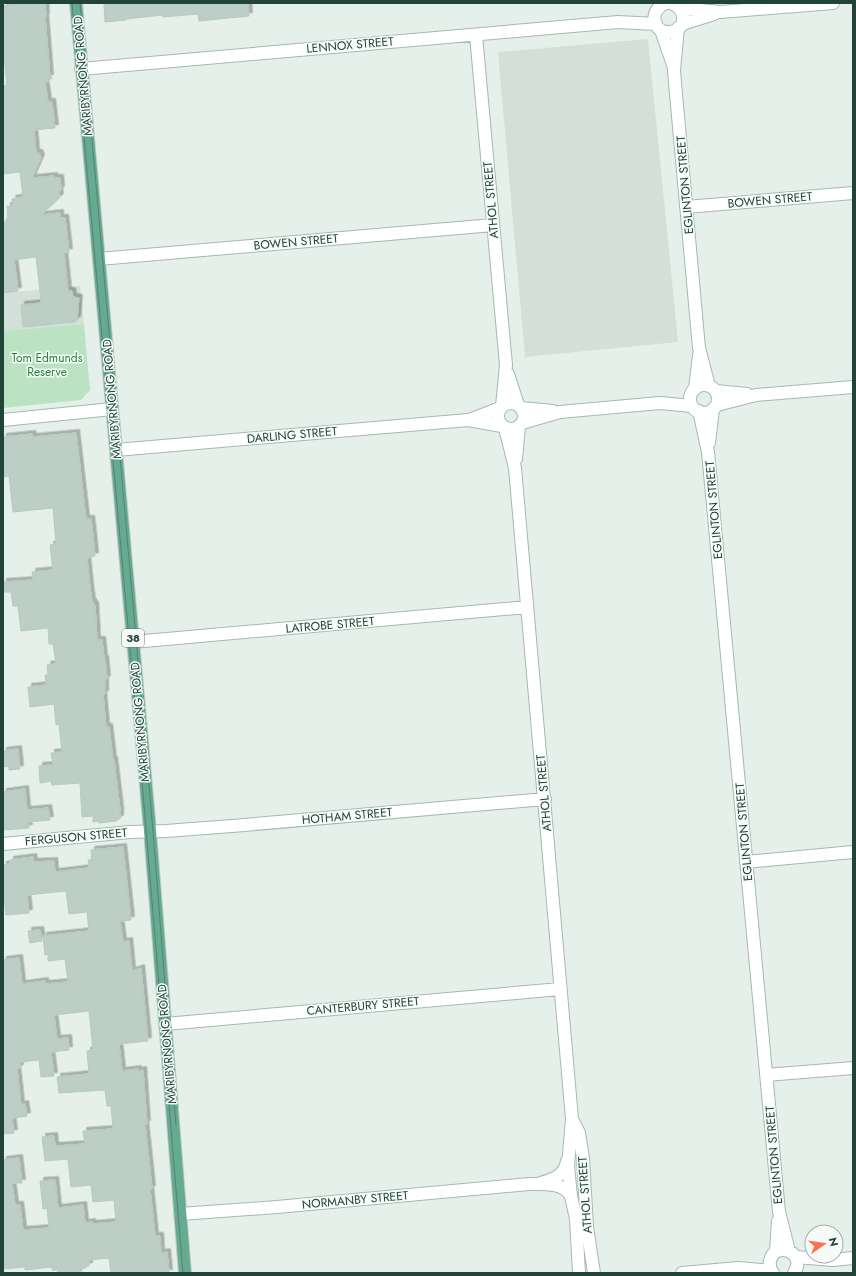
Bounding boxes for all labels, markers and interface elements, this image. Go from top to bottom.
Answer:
street label: MARIBYRNONG ROAD [69,15,97,137]
street label: LENNOX STREET [306,32,395,58]
street label: EGLINTON STREET [672,135,698,235]
street label: ATHOL STREET [479,160,503,239]
street label: BOWEN STREET [727,187,813,213]
street label: BOWEN STREET [253,229,339,255]
street label: MARIBYRNONG ROAD [98,338,126,460]
park label: Tom Edmunds Reserve [12,349,83,381]
street label: DARLING STREET [246,422,338,448]
street label: EGLINTON STREET [701,460,727,560]
street label: LATROBE STREET [285,612,376,638]
road number: 38 [122,629,144,647]
street label: MARIBYRNONG ROAD [126,661,154,783]
street label: ATHOL STREET [532,753,556,832]
street label: EGLINTON STREET [731,782,757,882]
street label: HOTHAM STREET [301,803,393,829]
street label: FERGUSON STREET [24,824,128,850]
street label: MARIBYRNONG ROAD [153,983,181,1105]
street label: CANTERBURY STREET [306,992,421,1020]
street label: EGLINTON STREET [761,1105,787,1205]
street label: ATHOL STREET [573,1155,597,1234]
street label: NORMANBY STREET [301,1186,409,1214]
north arrow [804,1224,844,1264]
text: N [825,1236,843,1248]

